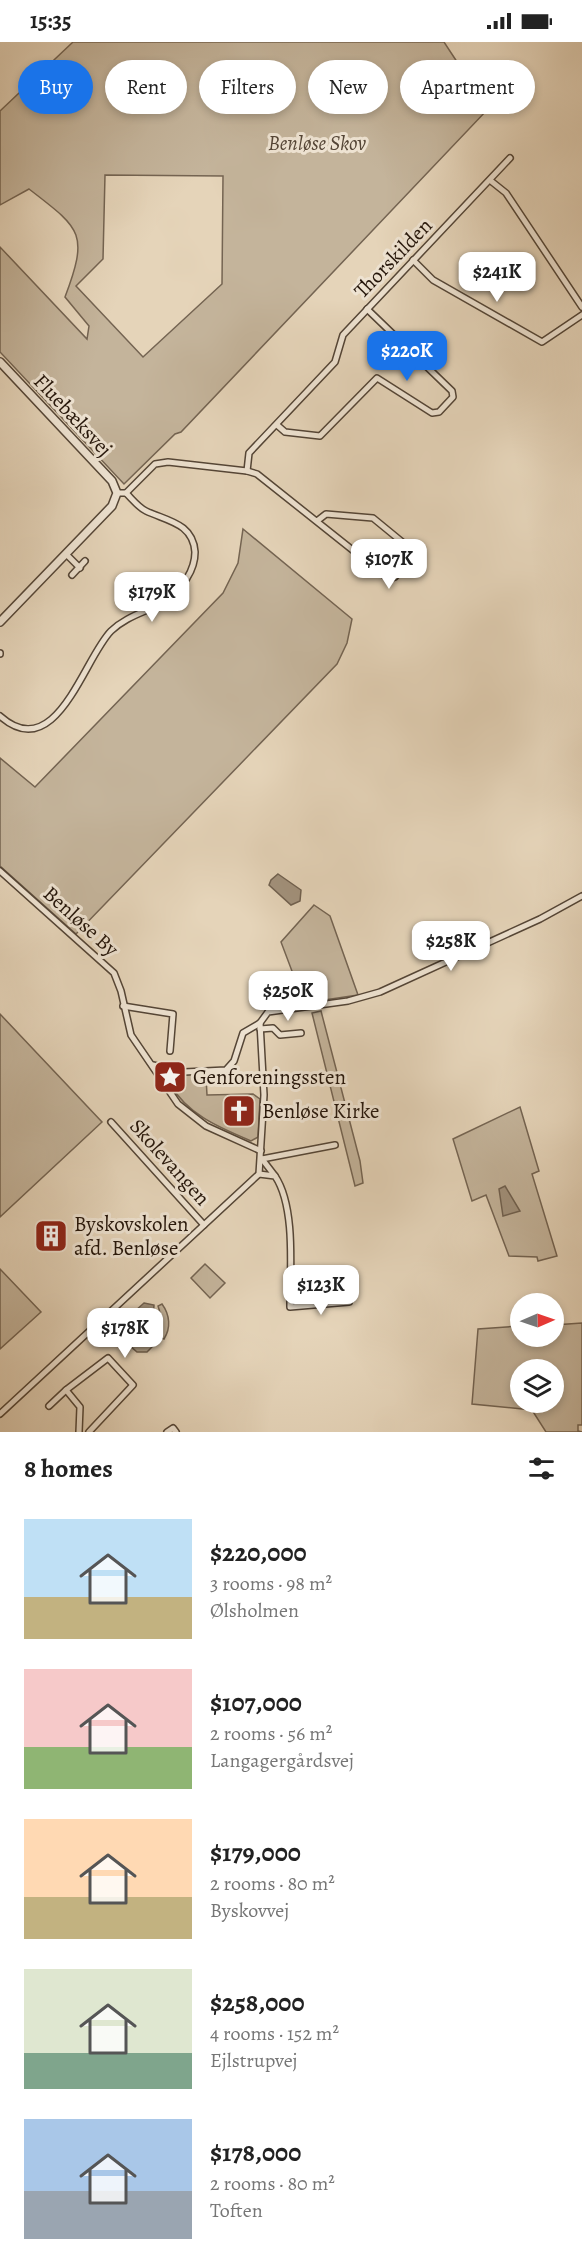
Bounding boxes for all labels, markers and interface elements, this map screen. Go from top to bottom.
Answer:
text: 15:35 [30,6,71,36]
chip: Buy [18,60,93,114]
chip: Rent [105,60,187,114]
chip: Filters [199,60,296,114]
chip: New [308,60,388,114]
chip: Apartment [400,60,535,114]
park label: Benløse Skov [268,129,366,157]
street label: Thorskilden [348,212,438,304]
pin: $241K [455,252,539,303]
text: $241K [473,258,521,285]
pin: $220K [365,331,449,382]
text: $220K [381,337,433,364]
street label: Fluebæksvej [27,368,119,462]
pin: $107K [347,539,431,590]
text: $107K [365,545,413,572]
pin: $179K [110,572,194,623]
text: $179K [128,578,176,605]
street label: Benløse By [37,880,125,963]
pin: $258K [409,921,493,972]
text: $258K [426,927,476,954]
pin: $250K [246,971,330,1022]
text: $250K [263,977,313,1004]
place icon: Genforeningssten [152,1059,188,1095]
place label: Genforeningssten [193,1063,346,1091]
church icon: Benløse Kirke [221,1093,257,1129]
place label: Benløse Kirke [262,1097,379,1125]
street label: Skolevangen [124,1113,216,1211]
place label: Byskovskolen afd. Benløse [74,1210,189,1262]
building icon: Byskovskolen afd. Benløse [33,1218,69,1254]
pin: $123K [279,1265,363,1316]
text: $123K [297,1271,345,1298]
north arrow [510,1293,564,1347]
map controls [510,1293,564,1413]
pin: $178K [83,1308,167,1359]
text: $178K [101,1314,149,1341]
button: layers [510,1359,564,1413]
text: 8 homes [24,1451,113,1486]
icon: filters [525,1452,558,1485]
text: $220,000 [210,1535,307,1570]
icon: home [72,1543,144,1615]
text: 3 rooms · 98 m² [210,1570,332,1597]
text: Ølsholmen [210,1597,299,1624]
text: $107,000 [210,1685,302,1720]
icon: home [72,1693,144,1765]
text: 2 rooms · 56 m² [210,1720,332,1747]
text: Langagergårdsvej [210,1747,354,1774]
text: $179,000 [210,1835,301,1870]
icon: home [72,1843,144,1915]
text: 2 rooms · 80 m² [210,1870,335,1897]
text: Byskovvej [210,1897,289,1924]
text: $258,000 [210,1985,304,2020]
icon: home [72,1993,144,2065]
text: 4 rooms · 152 m² [210,2020,339,2047]
text: Ejlstrupvej [210,2047,298,2074]
text: $178,000 [210,2135,301,2170]
icon: home [72,2143,144,2215]
text: 2 rooms · 80 m² [210,2170,335,2197]
text: Toften [210,2197,263,2224]

